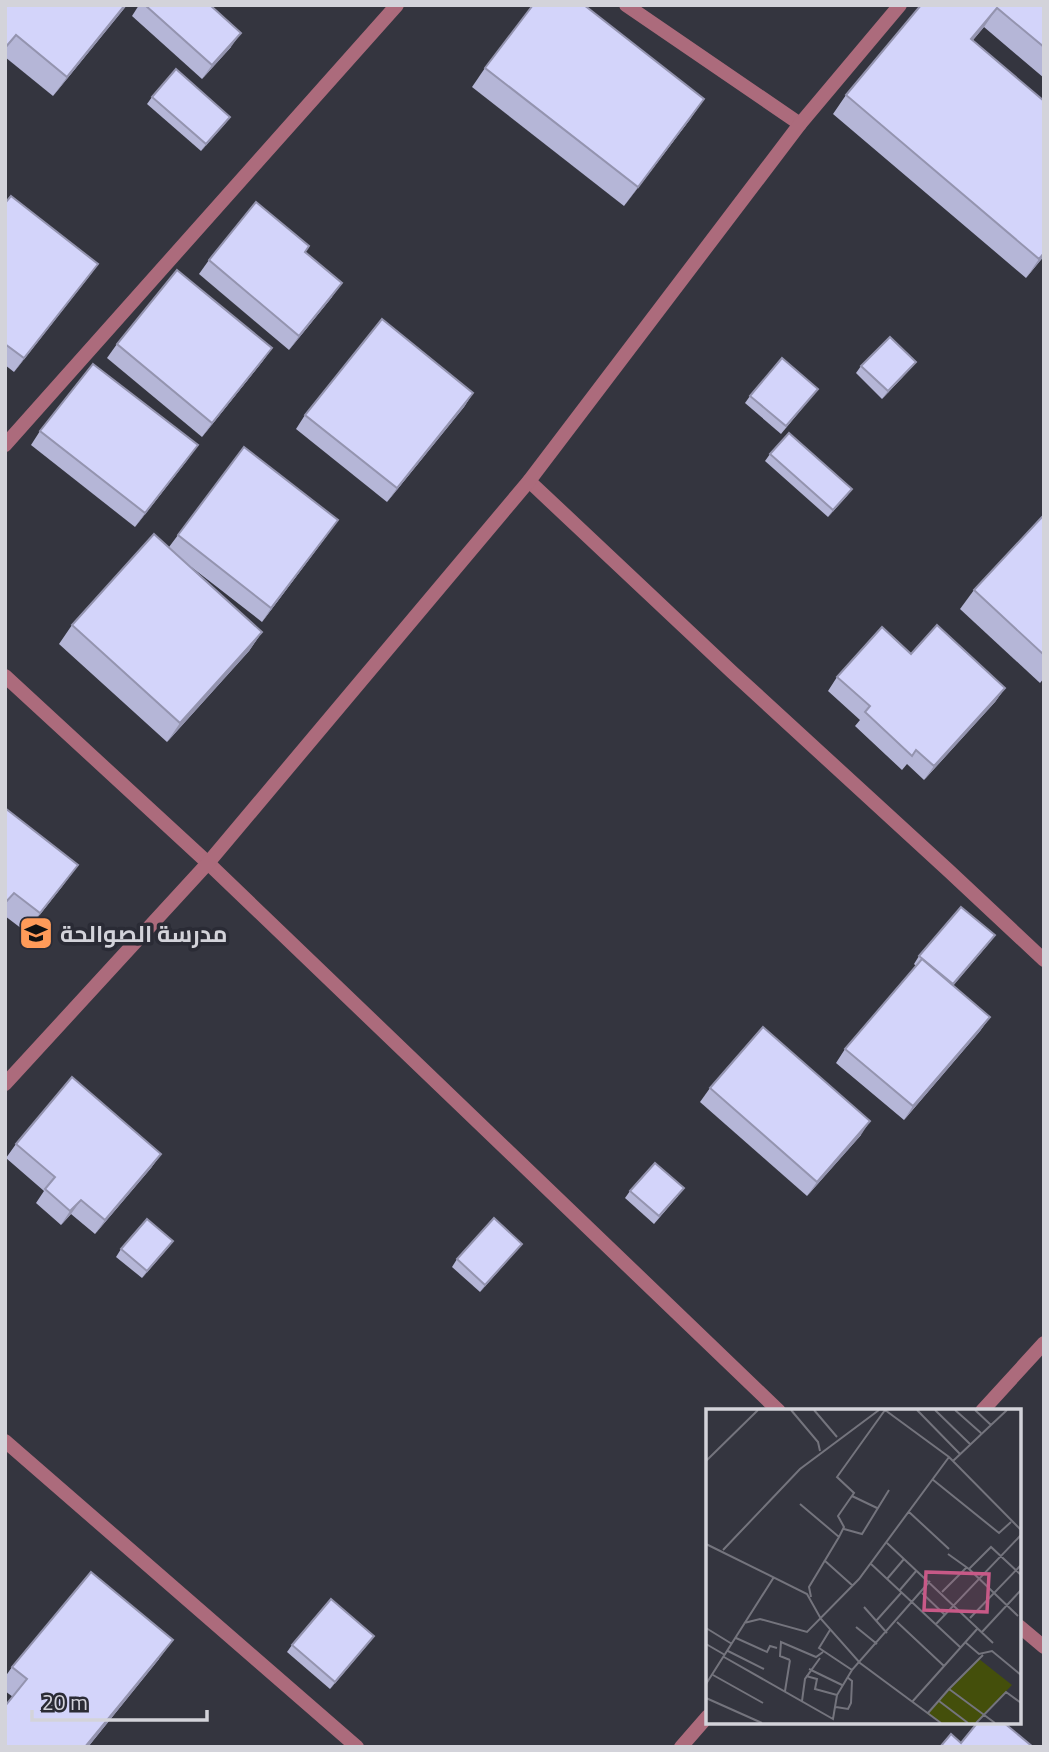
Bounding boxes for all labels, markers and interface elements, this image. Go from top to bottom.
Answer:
place label: مدرسة الصوالحة [60,912,228,955]
school or university icon: مدرسة الصوالحة [17,914,55,952]
inset map [706,1409,1021,1724]
scale bar [32,1678,206,1722]
text: 20 m [42,1683,88,1722]

